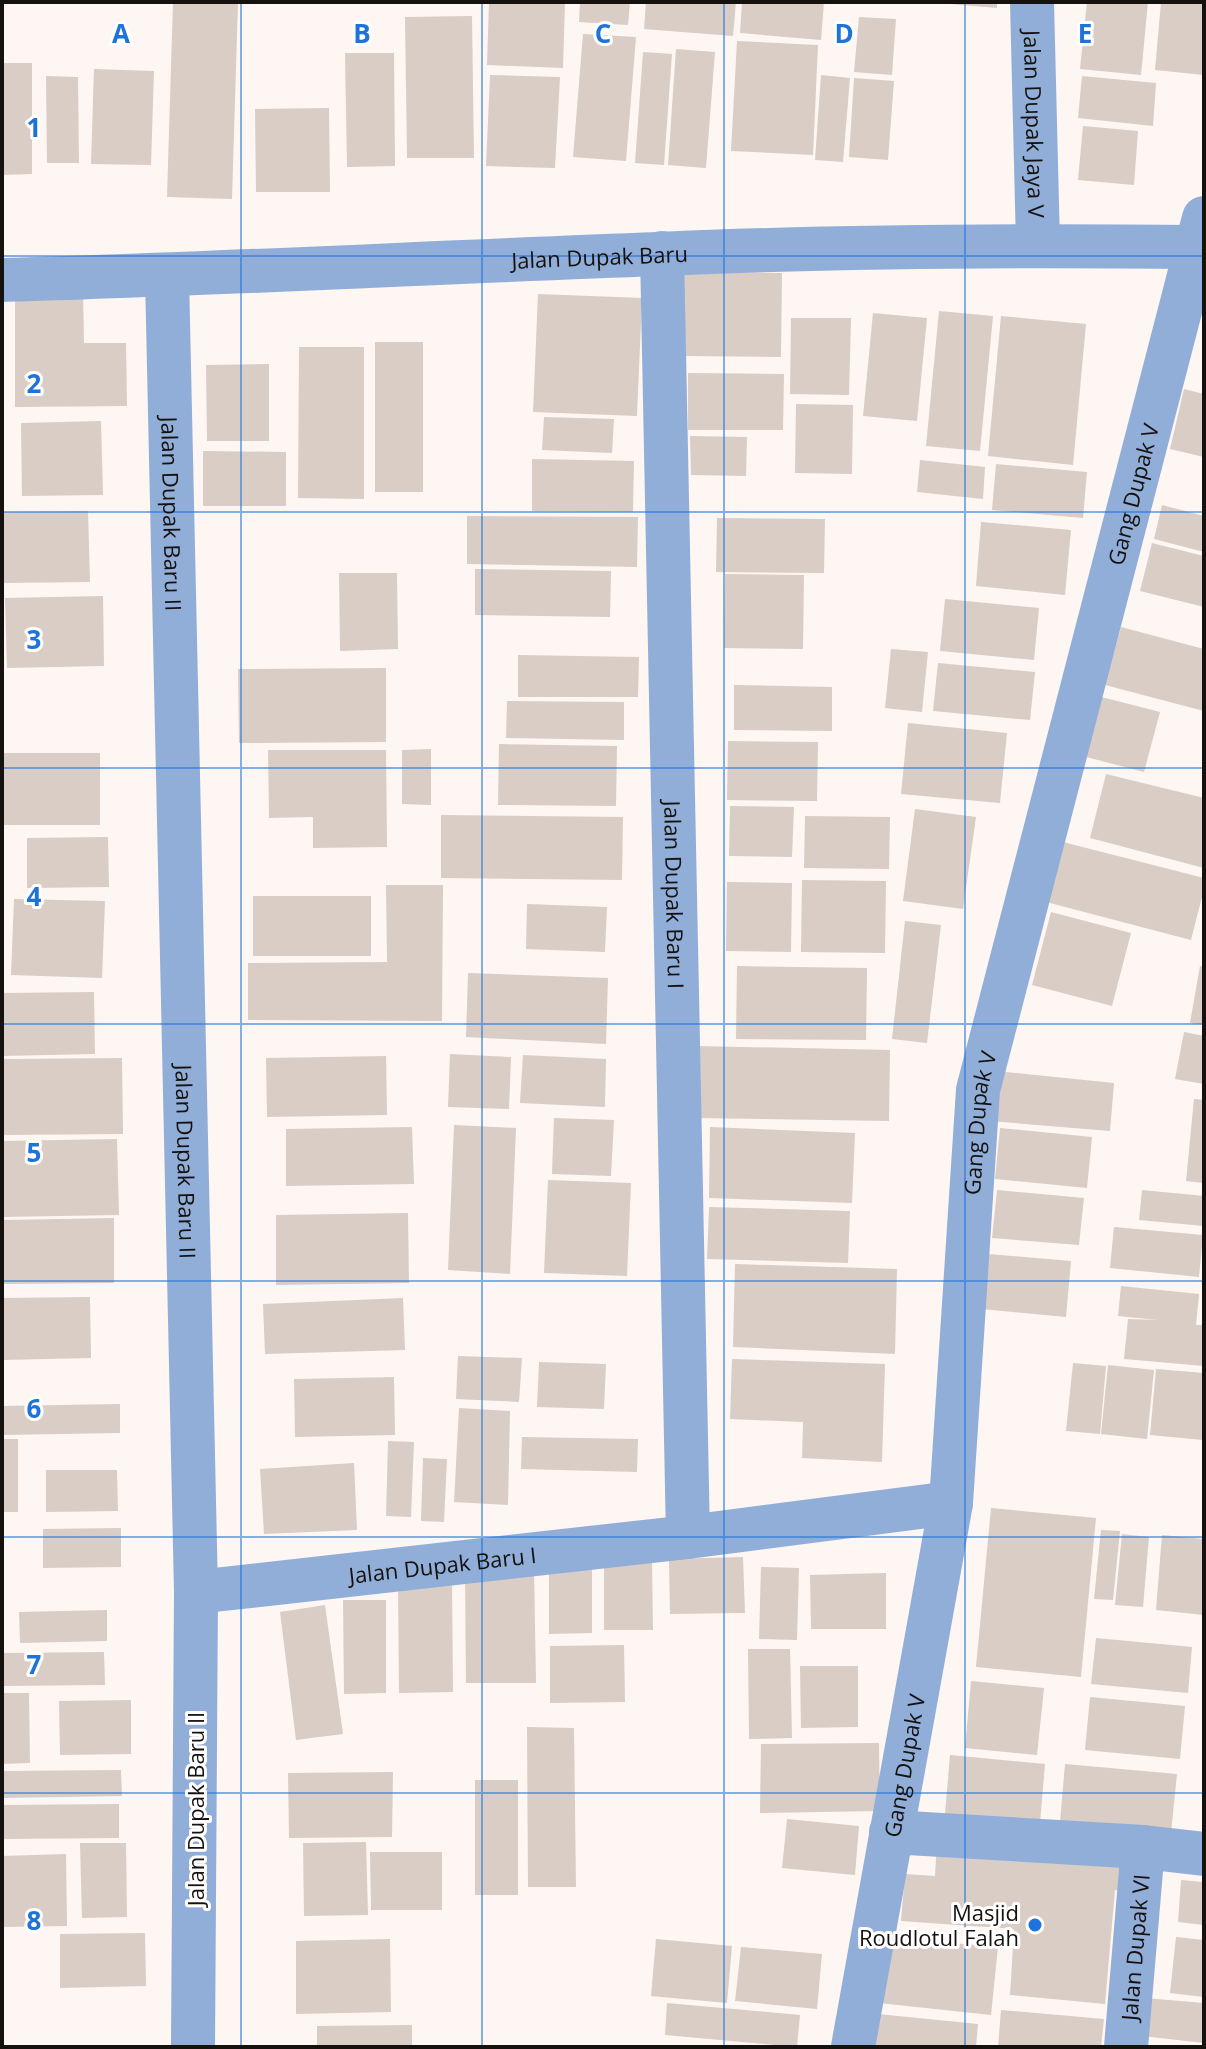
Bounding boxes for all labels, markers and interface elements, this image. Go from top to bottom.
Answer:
text: A [112,15,130,51]
text: B [353,15,371,51]
text: C [595,15,611,51]
text: D [834,15,854,51]
text: E [1078,15,1092,51]
street label: Jalan Dupak Jaya V [1018,28,1052,219]
text: 1 [27,109,41,145]
street label: Jalan Dupak Baru [509,238,688,275]
text: 2 [27,365,42,401]
street label: Jalan Dupak Baru II [155,414,189,612]
street label: Gang Dupak V [1100,420,1165,568]
text: 3 [27,621,41,657]
street label: Jalan Dupak Baru I [658,798,692,989]
text: 4 [27,878,42,914]
street label: Gang Dupak V [956,1047,1003,1196]
street label: Jalan Dupak Baru II [169,1062,204,1259]
text: 5 [27,1134,41,1170]
text: 6 [27,1390,42,1426]
street label: Jalan Dupak Baru I [345,1539,538,1590]
text: 7 [27,1646,42,1682]
street label: Gang Dupak V [876,1691,931,1840]
street label: Jalan Dupak Baru II [180,1712,210,1908]
street label: Jalan Dupak VI [1113,1873,1156,2024]
place label: Masjid Roudlotul Falah [859,1897,1019,1952]
text: 8 [27,1902,41,1938]
marker: Masjid Roudlotul Falah [1026,1916,1044,1934]

